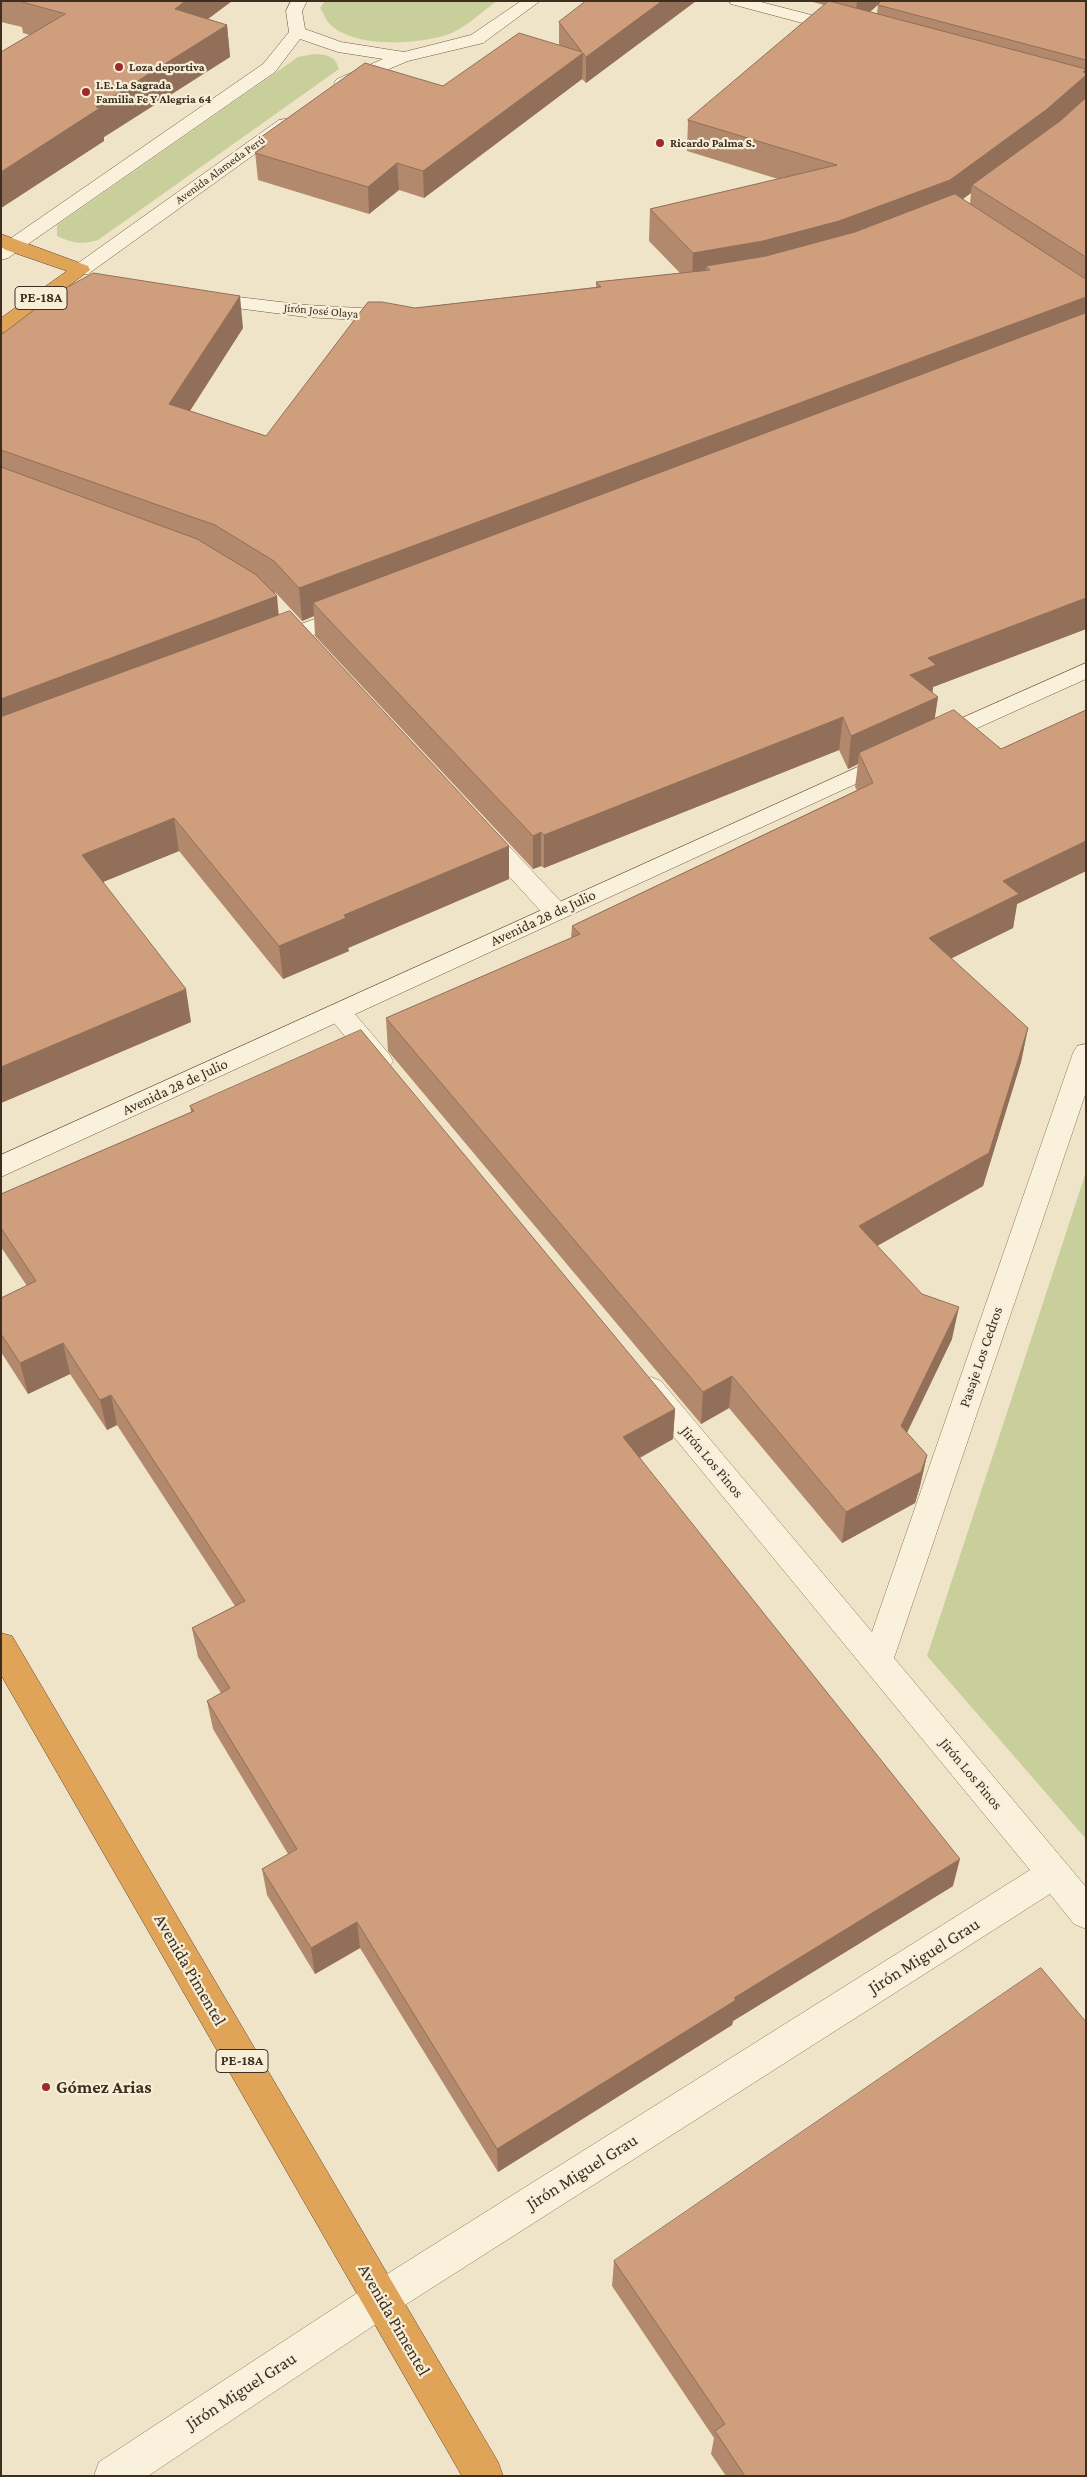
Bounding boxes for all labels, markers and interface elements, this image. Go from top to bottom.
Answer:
place label: Loza deportiva [129,60,205,74]
marker: Loza deportiva [113,61,125,73]
place label: I.E. La Sagrada Familia Fe Y Alegria 64 [96,78,211,106]
marker: I.E. La Sagrada Familia Fe Y Alegria 64 [80,86,92,98]
street label: Avenida Alameda Perú [172,133,268,207]
place label: Ricardo Palma S. [670,136,755,150]
marker: Ricardo Palma S. [654,137,666,149]
road number: PE-18A [15,286,67,310]
street label: Jirón José Olaya [283,301,359,321]
street label: Avenida 28 de Julio [487,886,599,950]
street label: Avenida 28 de Julio [119,1055,231,1119]
street label: Pasaje Los Cedros [955,1304,1007,1410]
street label: Jirón Los Pinos [677,1422,747,1502]
street label: Jirón Los Pinos [936,1734,1006,1814]
street label: Avenida Pimentel [149,1910,231,2030]
street label: Jirón Miguel Grau [864,1913,984,1999]
road number: PE-18A [216,2050,268,2072]
place label: Gómez Arias [56,2076,152,2098]
marker: Gómez Arias [40,2081,52,2093]
street label: Jirón Miguel Grau [522,2129,642,2215]
street label: Avenida Pimentel [353,2260,435,2380]
street label: Jirón Miguel Grau [182,2347,300,2435]

